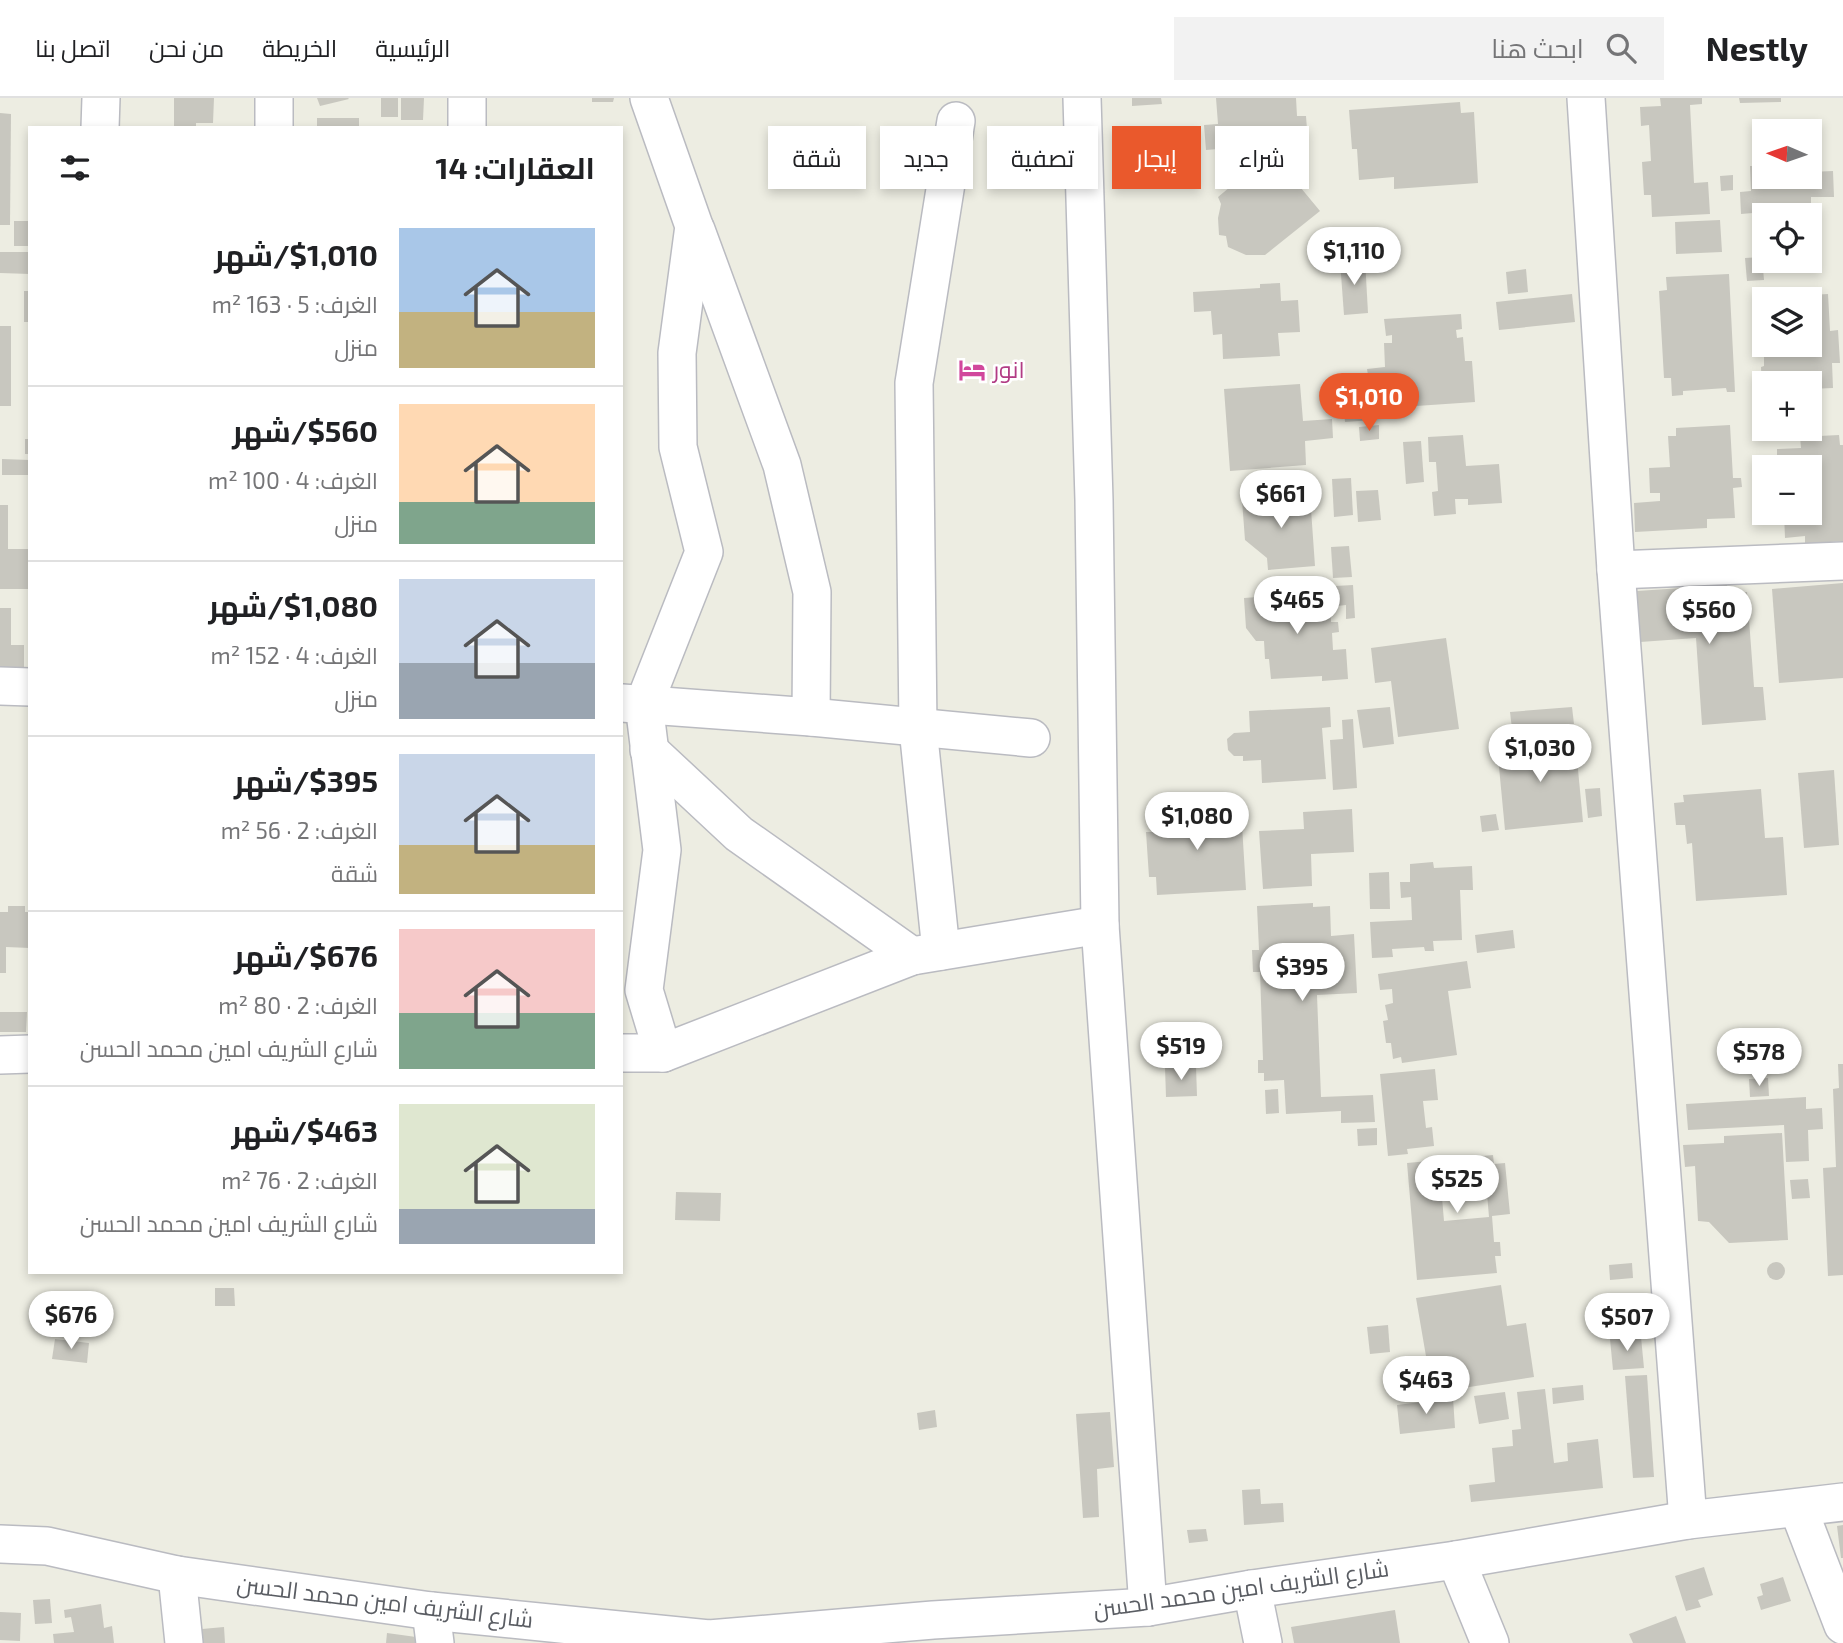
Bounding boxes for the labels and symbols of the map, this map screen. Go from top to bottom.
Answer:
north arrow [1752,119,1822,189]
pin: $1,110 [1297,228,1411,287]
hotel icon: انور [957,355,987,385]
place label: انور [991,355,1025,383]
pin: $1,010 [1312,374,1426,433]
pin: $661 [1240,470,1322,530]
pin: $465 [1256,576,1338,636]
pin: $560 [1668,587,1750,646]
pin: $1,030 [1483,724,1597,784]
pin: $1,080 [1140,792,1254,852]
pin: $395 [1261,944,1343,1003]
pin: $519 [1140,1023,1222,1082]
pin: $578 [1718,1028,1800,1088]
pin: $525 [1416,1156,1498,1215]
pin: $676 [30,1292,112,1351]
pin: $507 [1586,1294,1668,1353]
pin: $463 [1385,1356,1467,1416]
street label: شارع الشريف امين محمد الحسن [1091,1553,1391,1626]
street label: شارع الشريف امين محمد الحسن [235,1569,535,1636]

